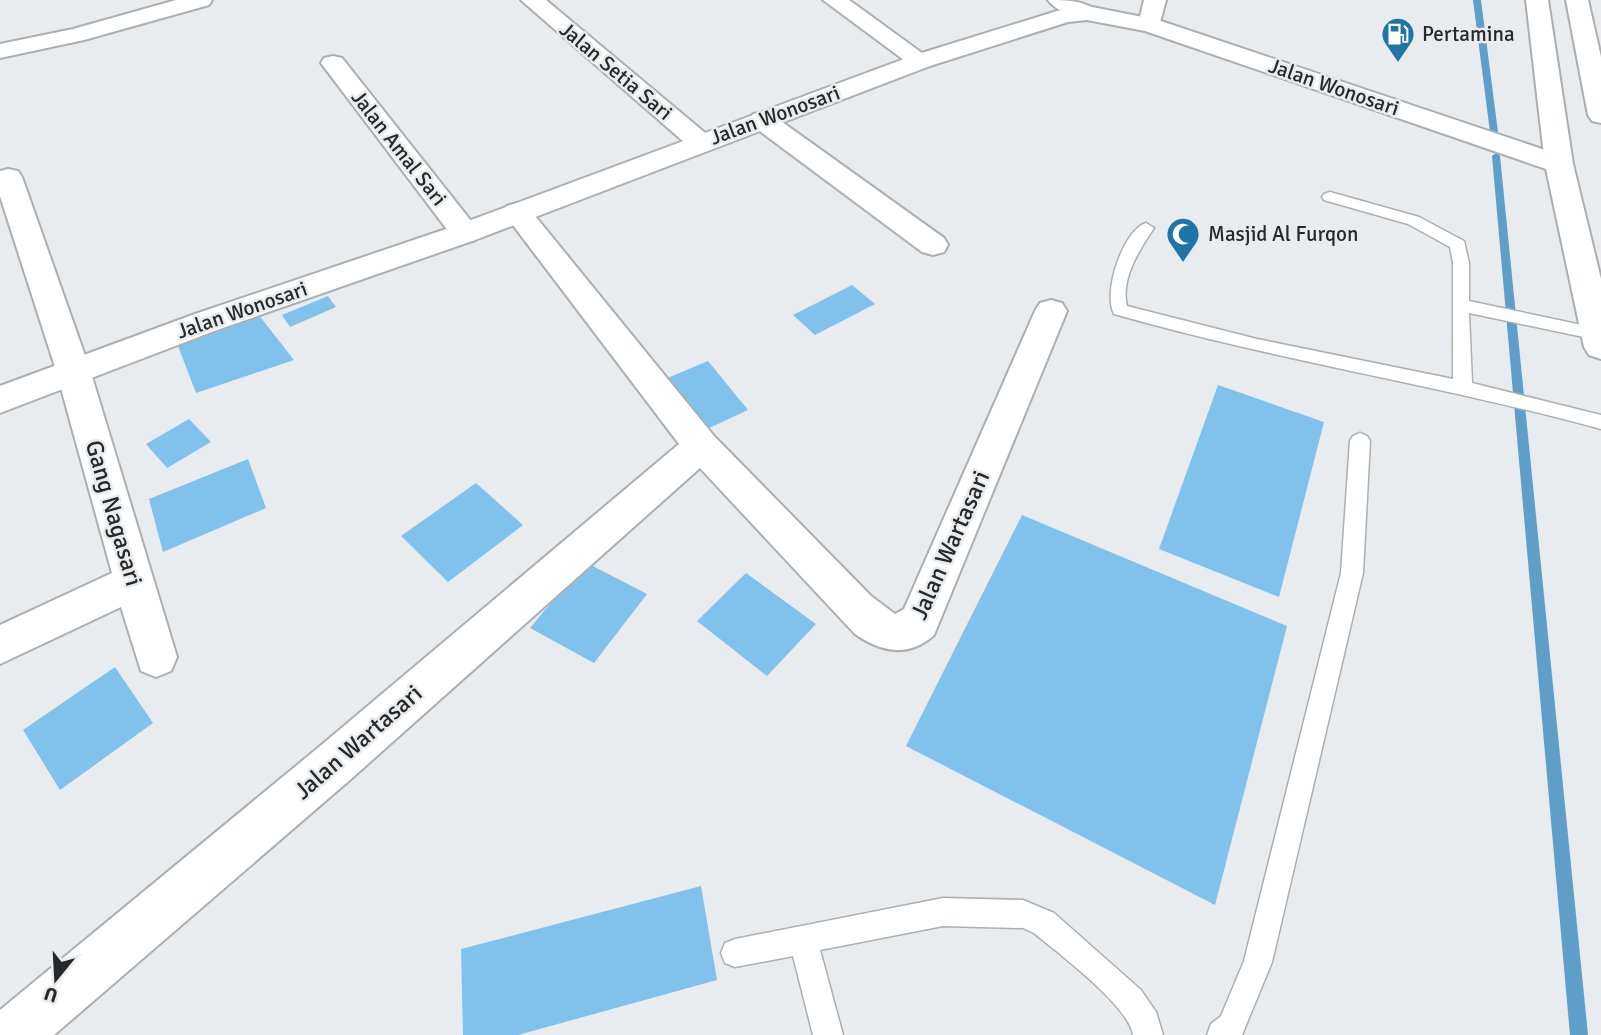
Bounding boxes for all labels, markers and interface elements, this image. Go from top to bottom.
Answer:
fuel station icon: Pertamina [1379,15,1417,64]
street label: Jalan Setia Sari [554,16,678,126]
place label: Pertamina [1422,21,1515,47]
street label: Jalan Wonosari [1265,53,1403,121]
street label: Jalan Wonosari [706,79,844,151]
street label: Jalan Amal Sari [346,85,452,211]
mosque icon: Masjid Al Furqon [1164,215,1202,264]
place label: Masjid Al Furqon [1208,221,1358,247]
street label: Jalan Wonosari [173,276,311,344]
street label: Gang Nagasari [79,437,149,589]
street label: Jalan Wartasari [904,466,996,624]
street label: Jalan Wartasari [288,678,428,806]
north arrow [21,944,91,1014]
text: U [41,981,61,1008]

